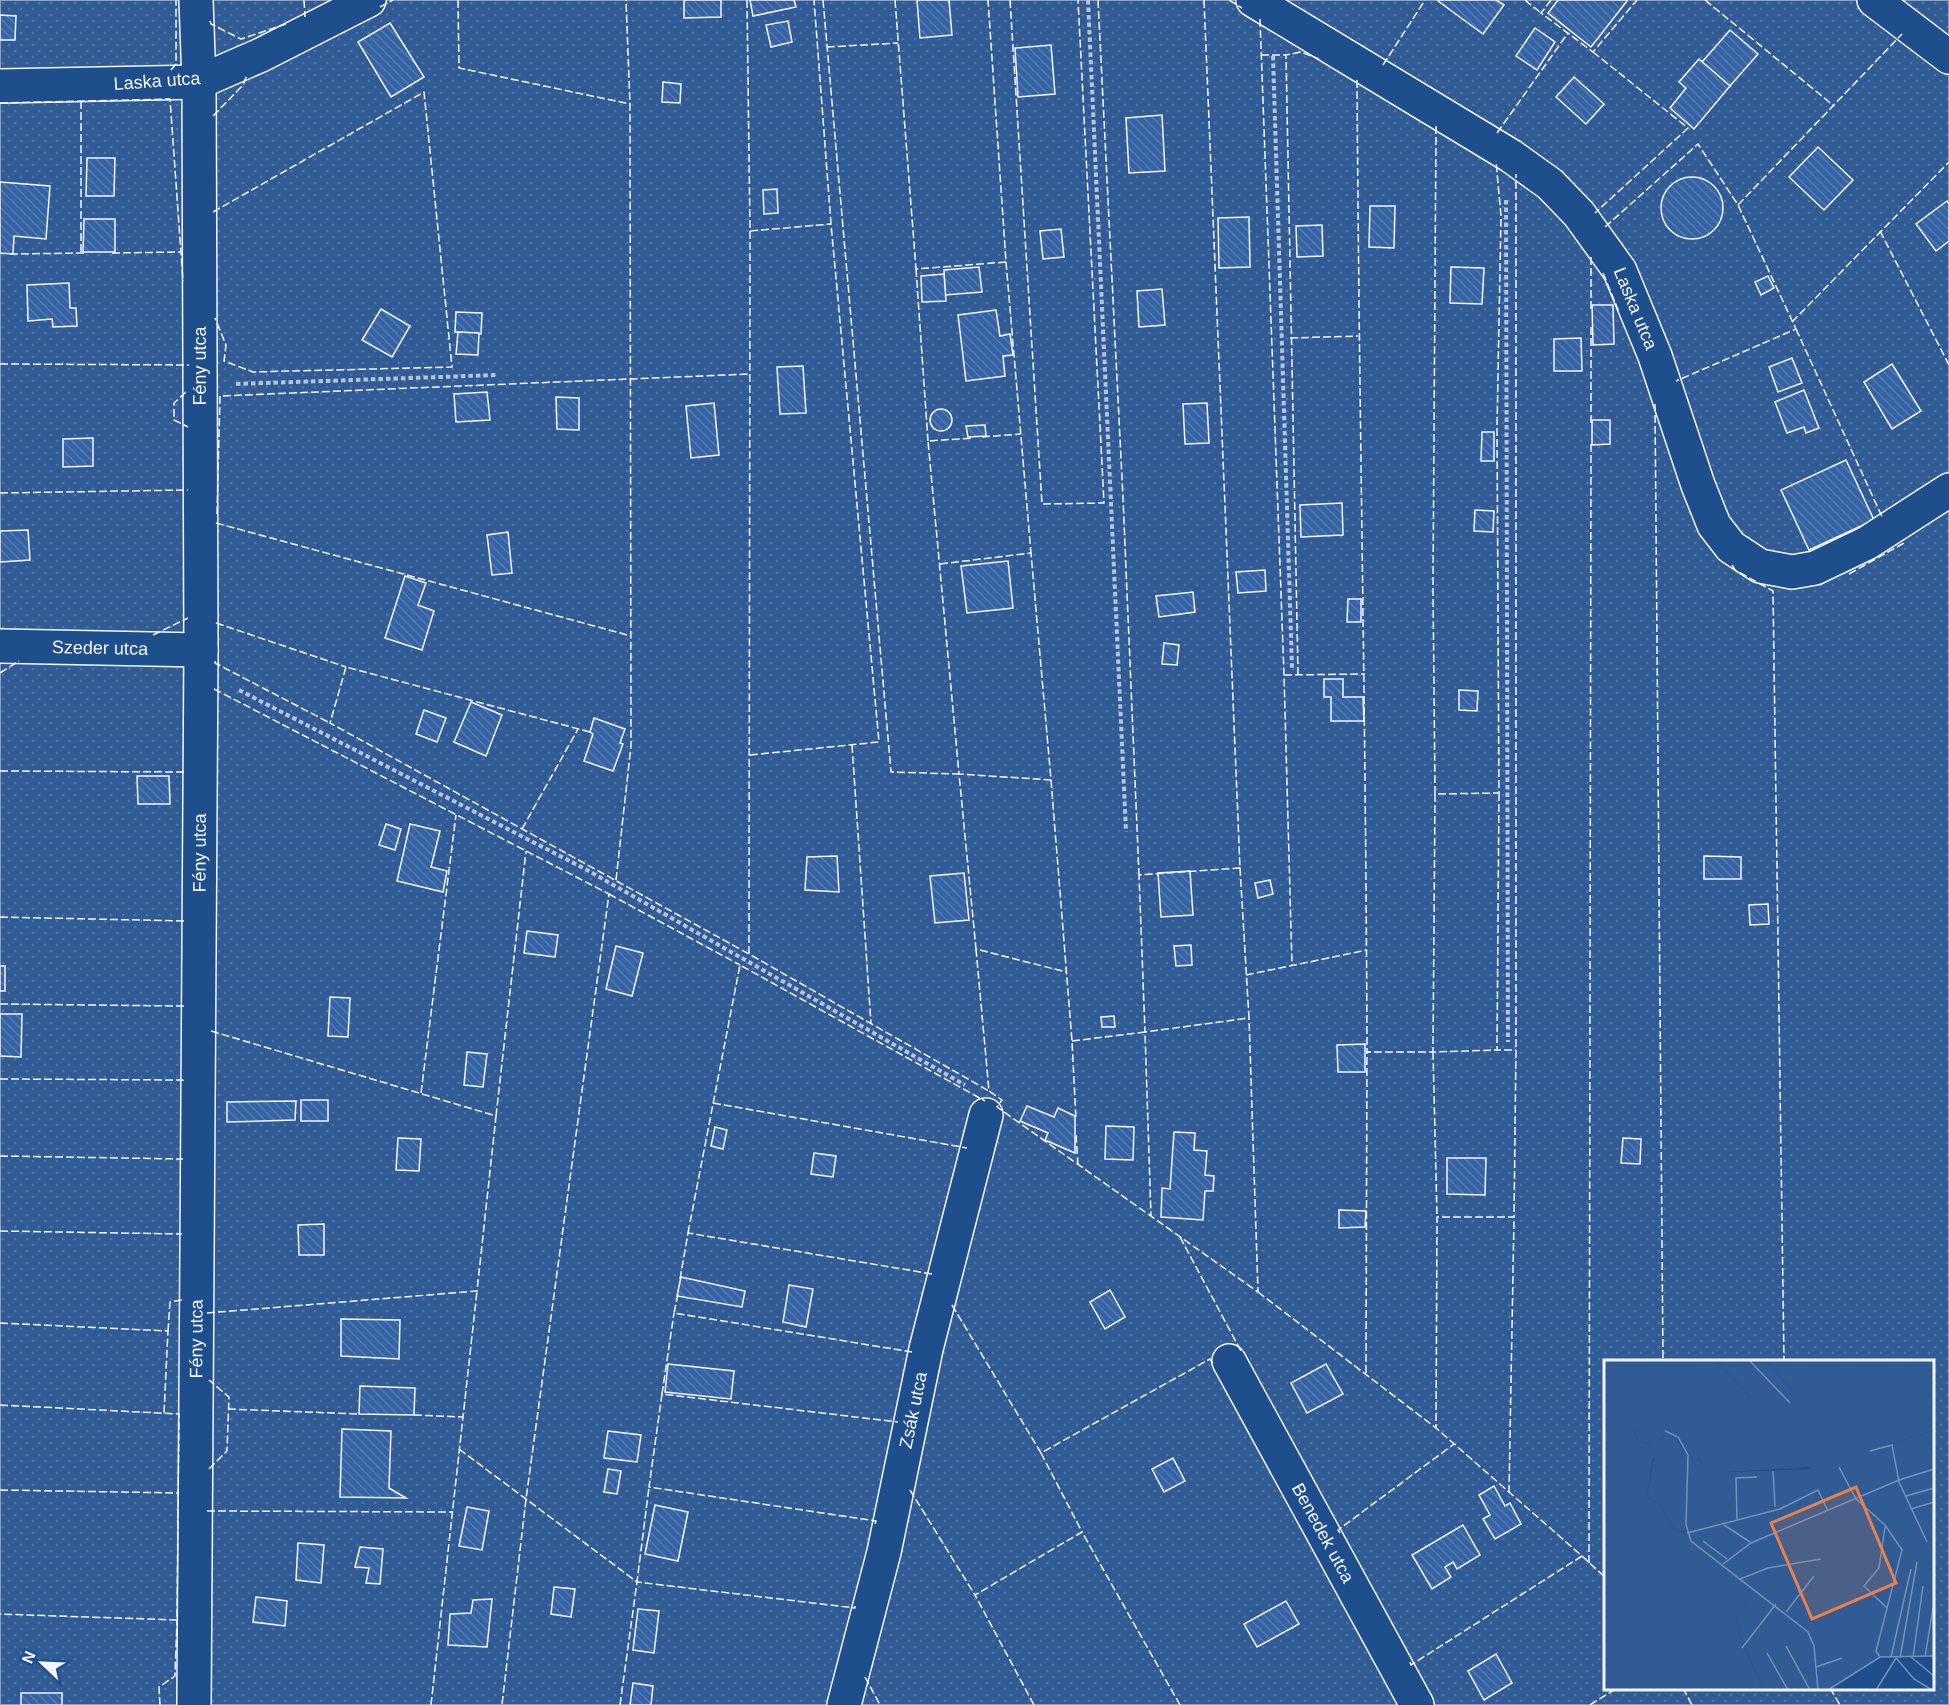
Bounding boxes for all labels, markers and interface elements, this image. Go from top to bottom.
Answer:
street label: Laska utca [113,68,202,94]
street label: Laska utca [1610,264,1662,353]
street label: Fény utca [190,325,210,406]
street label: Szeder utca [52,637,149,659]
street label: Fény utca [189,812,210,893]
street label: Fény utca [186,1298,207,1379]
inset map [1604,1360,1934,1690]
street label: Zsák utca [896,1369,931,1450]
street label: Benedek utca [1288,1480,1359,1587]
north arrow [12,1633,72,1693]
text: N [19,1649,39,1666]

